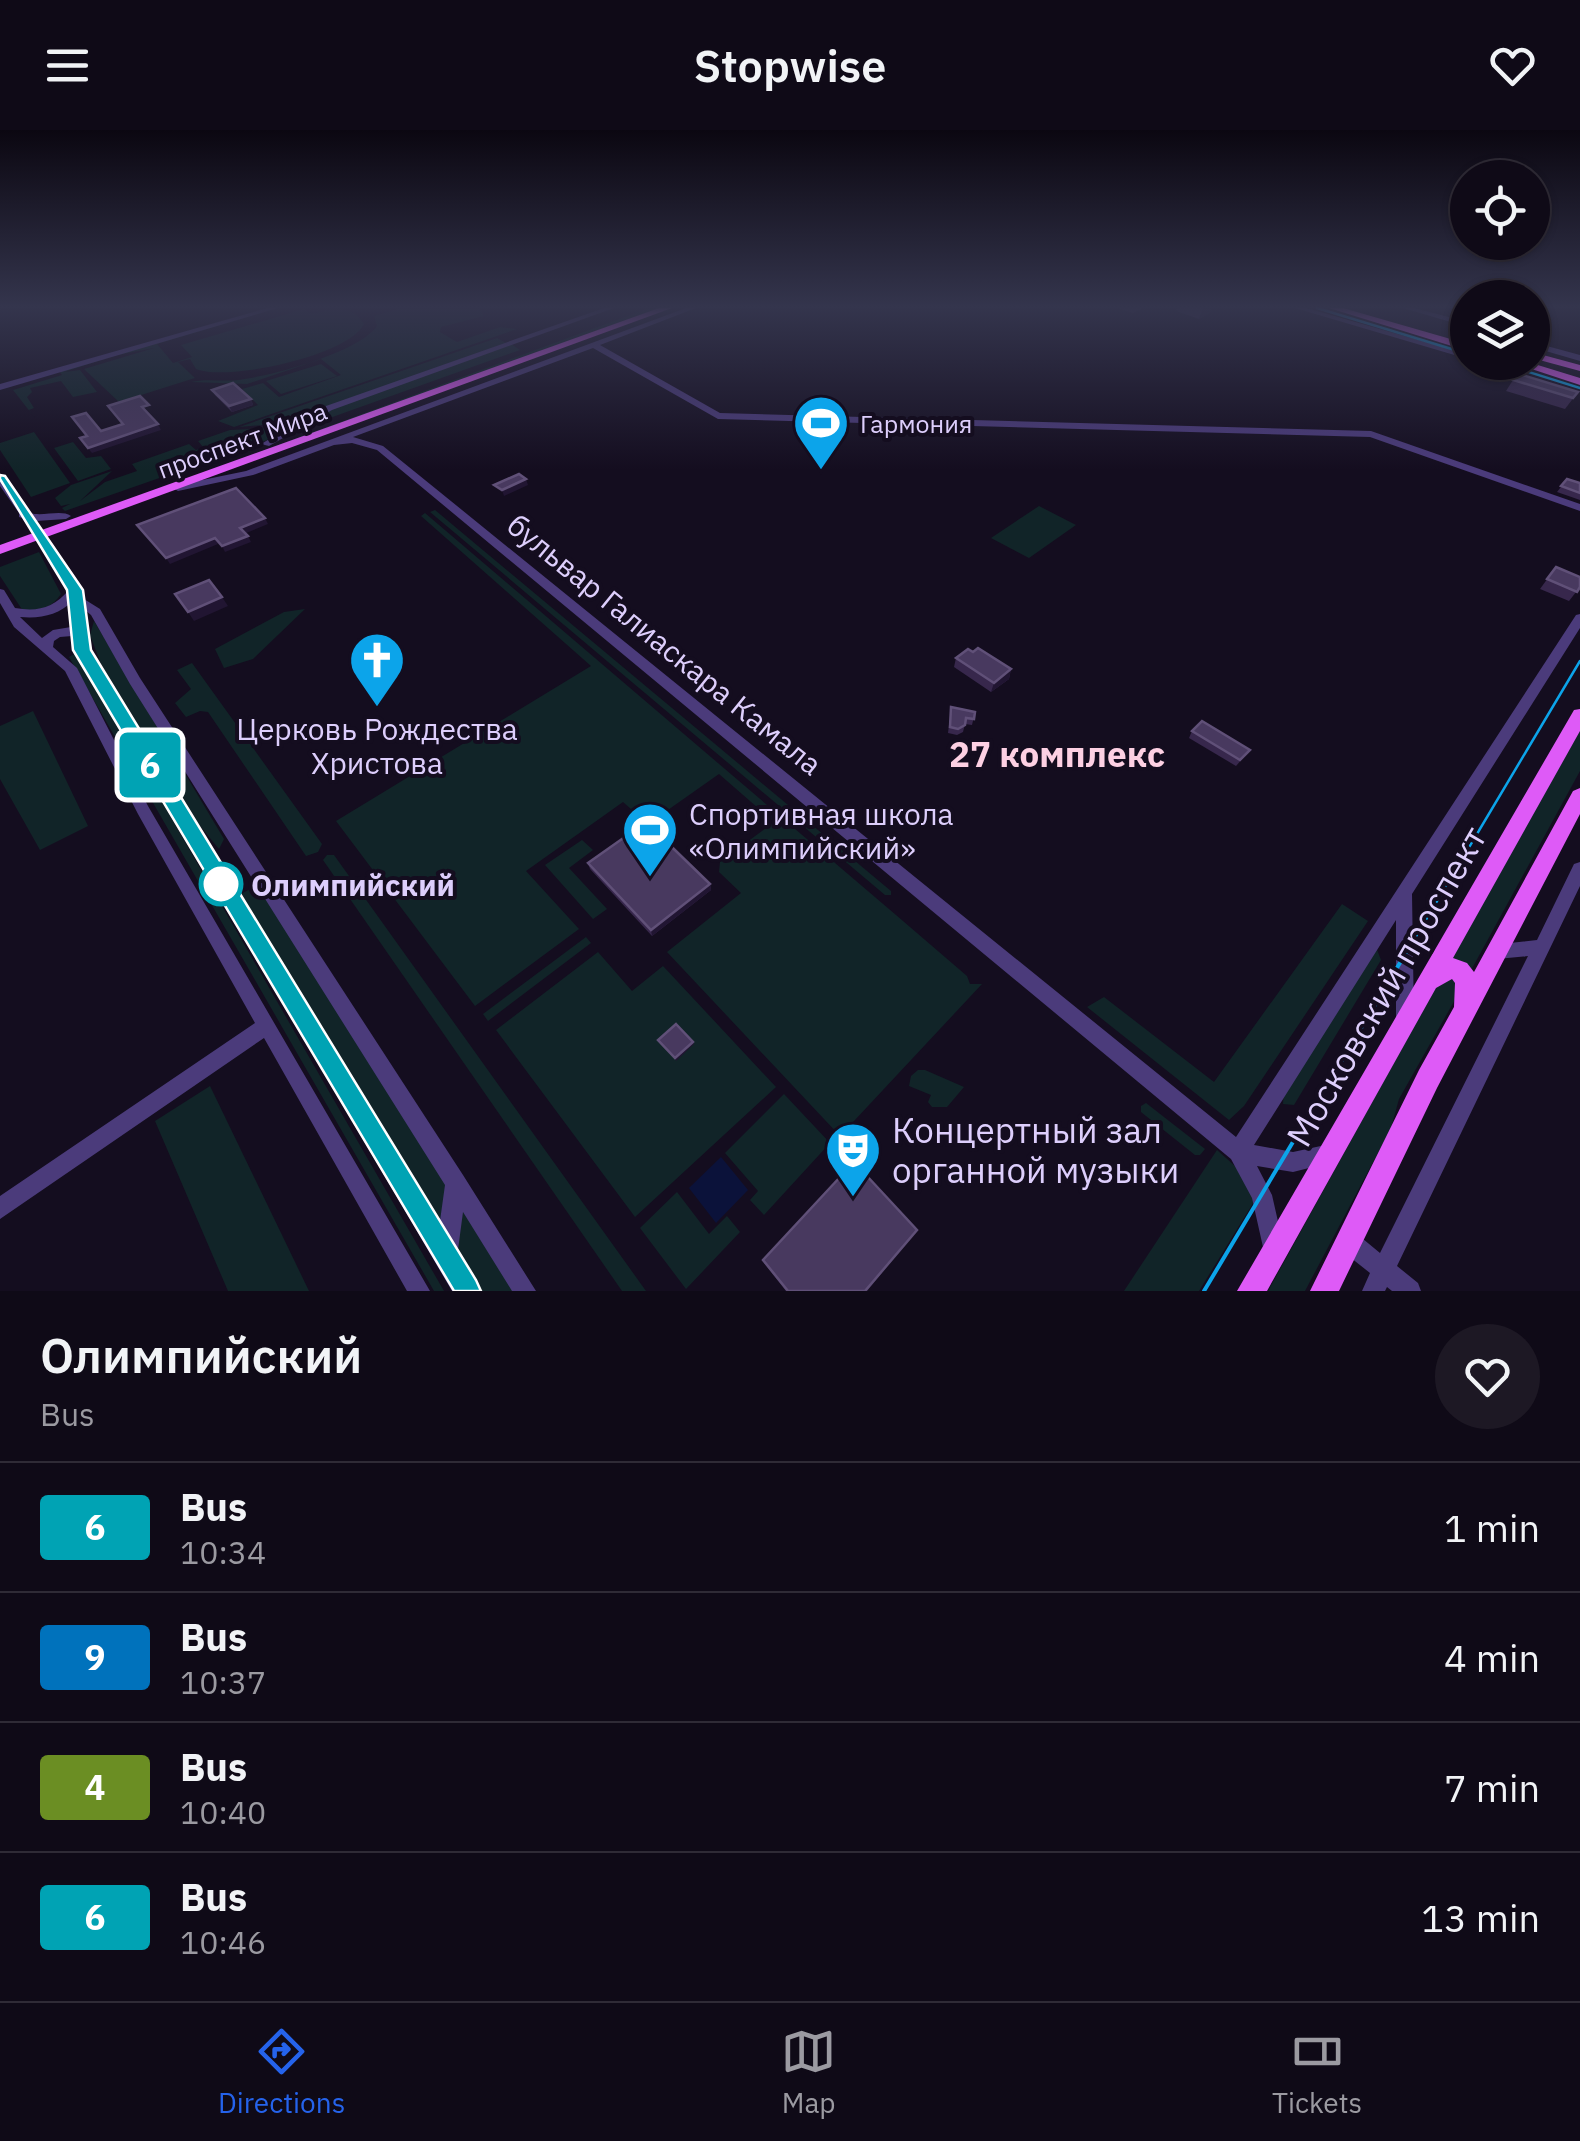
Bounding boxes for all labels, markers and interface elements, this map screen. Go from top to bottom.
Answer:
text: Stopwise [694,36,886,94]
icon: menu [40,38,95,93]
icon: heart [1485,38,1540,93]
map controls [1450,160,1550,380]
button: locate [1450,160,1550,260]
button: layers [1450,280,1550,380]
sports icon: Гармония [791,393,851,472]
street label: проспект Мира [153,394,331,486]
place label: Гармония [860,407,972,440]
street label: бульвар Галиаскара Камала [500,505,830,783]
church icon: Церковь Рождества Христова [347,630,407,709]
place label: Церковь Рождества Христова [236,709,518,782]
district label: 27 комплекс [949,731,1165,777]
line badge: 6 [118,732,182,798]
text: 6 [139,742,161,788]
place label: Спортивная школа «Олимпийский» [689,794,954,867]
sports icon: Спортивная школа «Олимпийский» [620,800,680,879]
street label: Московский проспект [1275,818,1497,1154]
marker: Олимпийский [200,863,242,905]
place label: Олимпийский [251,865,455,904]
place label: Концертный зал органной музыки [892,1107,1179,1193]
theatre icon: Концертный зал органной музыки [823,1120,883,1199]
text: Олимпийский [40,1324,362,1386]
button: heart [1435,1324,1540,1429]
text: Bus [40,1393,95,1435]
text: Bus [180,1482,247,1531]
text: 1 min [1444,1503,1540,1552]
text: 6 [84,1504,106,1550]
text: 10:34 [180,1531,266,1573]
text: Bus [180,1612,247,1661]
text: 4 min [1444,1633,1540,1682]
text: 9 [84,1634,106,1680]
text: 10:37 [180,1661,266,1703]
text: Bus [180,1742,247,1791]
text: 7 min [1444,1763,1540,1812]
text: 4 [84,1764,106,1810]
text: 10:40 [180,1791,266,1833]
text: Bus [180,1872,247,1921]
text: 13 min [1421,1893,1540,1942]
text: 6 [84,1894,106,1940]
text: 10:46 [180,1921,266,1963]
tab: Directions [218,2024,345,2121]
tab: Map [781,2024,836,2121]
tab: Tickets [1272,2024,1362,2121]

